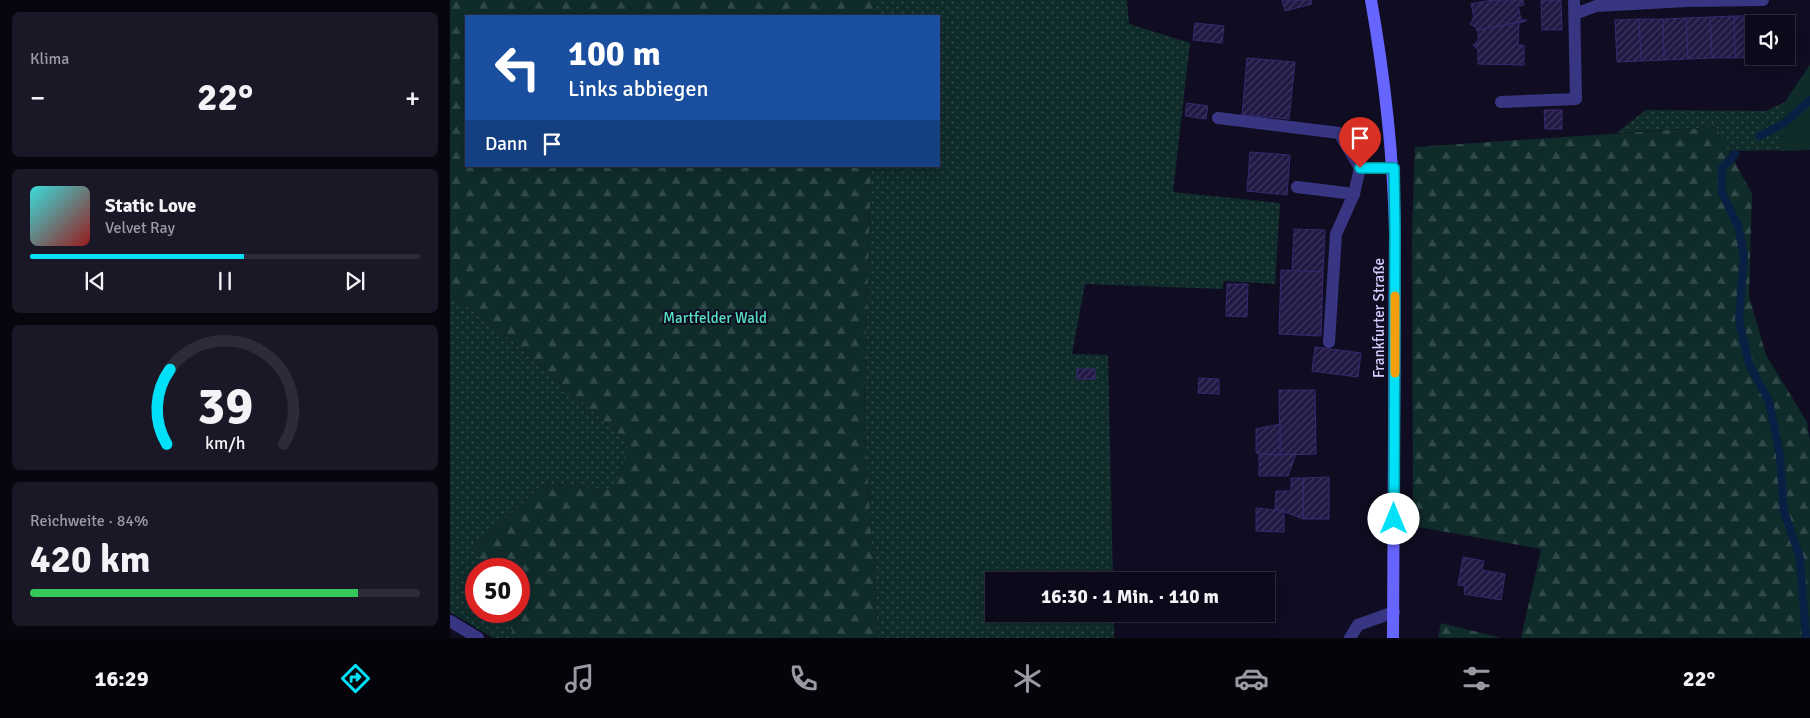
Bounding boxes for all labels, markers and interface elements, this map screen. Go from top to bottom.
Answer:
map controls [1745,15,1795,65]
button: sound [1745,15,1795,65]
text: 100 m [568,32,661,75]
icon: left [485,35,550,100]
text: Klima [30,49,69,69]
text: 22° [197,74,253,121]
text: Links abbiegen [568,75,709,102]
text: − [30,81,45,115]
text: + [405,81,420,115]
pin [1339,117,1381,168]
icon: arrive [1346,124,1374,152]
icon: arrive [538,130,566,158]
text: Dann [485,132,528,156]
text: Static Love [105,194,196,218]
text: Velvet Ray [105,218,175,238]
street label: Frankfurter Straße [1370,258,1388,378]
icon: previous [81,267,109,295]
icon: pause [211,267,239,295]
icon: next [341,267,369,295]
park label: Martfelder Wald [663,309,767,327]
text: 39 [197,374,253,438]
text: km/h [205,432,245,454]
position arrow [1367,492,1419,544]
text: Reichweite · 84% [30,511,149,531]
text: 420 km [30,536,151,583]
speed limit sign: 50 [465,558,530,623]
text: 16:30 · 1 Min. · 110 m [1041,585,1219,609]
icon: directions [338,661,373,696]
icon: music [562,661,597,696]
icon: phone [786,661,821,696]
icon: climate [1010,661,1045,696]
icon: car [1234,661,1269,696]
icon: filters [1459,661,1494,696]
text: 16:29 [95,665,149,692]
text: 22° [1683,665,1715,692]

